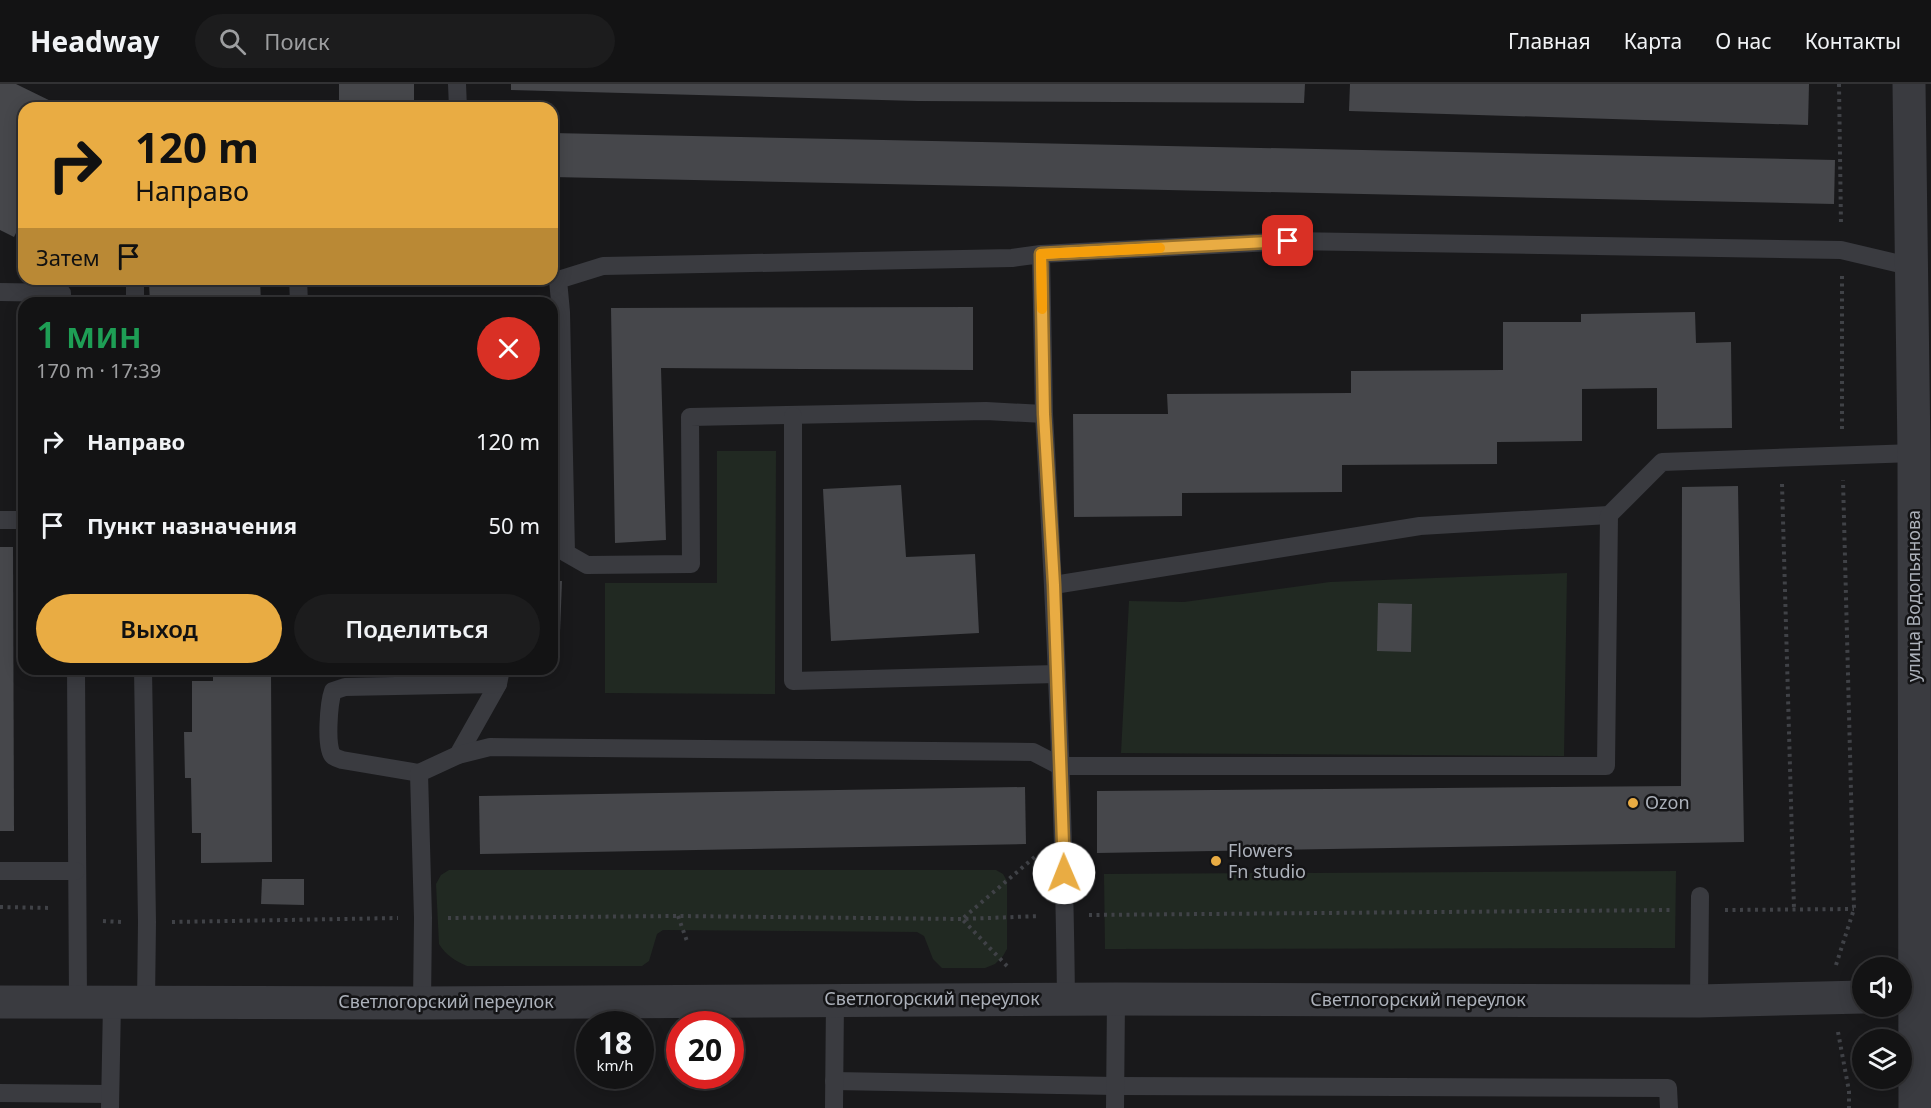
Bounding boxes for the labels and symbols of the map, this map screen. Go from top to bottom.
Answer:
pin [1262,215,1313,266]
street label: улица Водопьянова [1901,510,1925,682]
place label: Ozon [1645,790,1690,814]
marker: Ozon [1626,796,1640,810]
place label: Flowers Fn studio [1228,838,1306,883]
position arrow [1032,841,1096,905]
marker: Flowers Fn studio [1209,854,1223,868]
street label: Светлогорский переулок [824,986,1040,1010]
street label: Светлогорский переулок [1310,987,1526,1011]
street label: Светлогорский переулок [338,989,554,1013]
speed limit sign: 20 [666,1011,744,1089]

